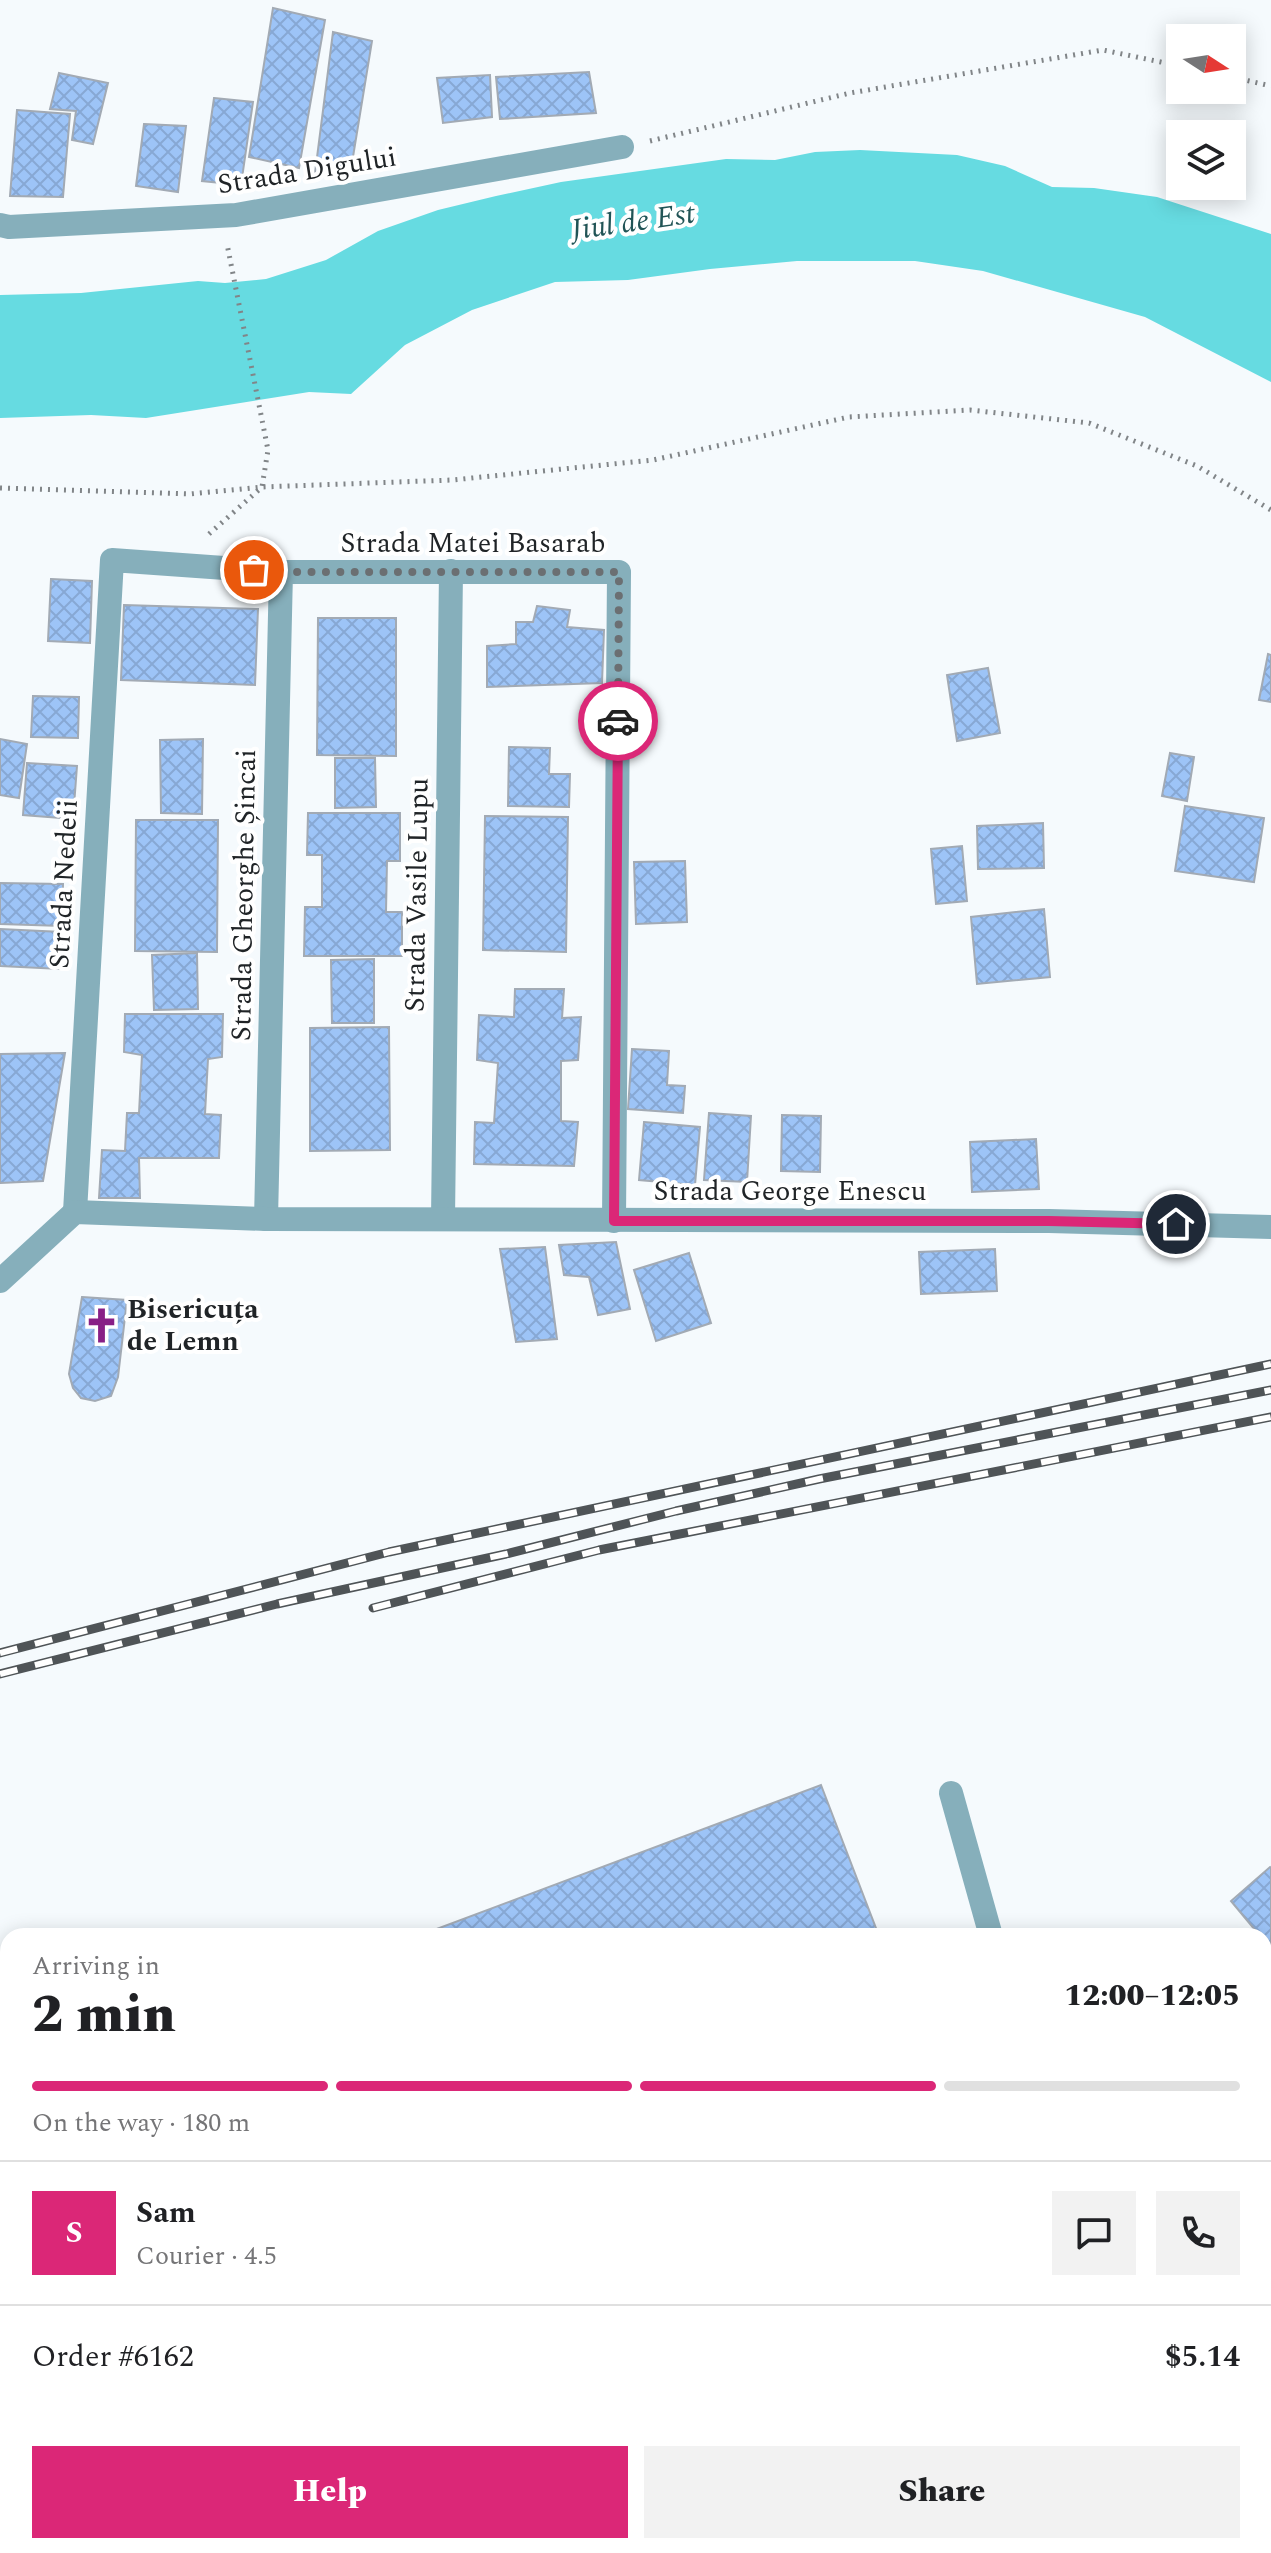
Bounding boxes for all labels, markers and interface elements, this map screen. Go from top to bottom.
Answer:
north arrow [1166,24,1246,104]
map controls [1166,24,1246,200]
button: layers [1166,120,1246,200]
street label: Strada Digului [214,136,400,206]
water label: Jiul de Est [566,190,698,254]
street label: Strada Matei Basarab [340,522,606,565]
pin [220,536,288,604]
icon: bag [232,548,276,592]
courier [578,681,658,761]
icon: car [596,699,640,743]
street label: Strada Gheorghe Șincai [220,749,268,1041]
street label: Strada Vasile Lupu [393,777,441,1013]
street label: Strada Nedeii [38,798,90,970]
street label: Strada George Enescu [654,1170,926,1213]
pin [1142,1190,1210,1258]
icon: home [1154,1202,1198,1246]
place label: Bisericuța de Lemn [127,1288,259,1363]
church icon: Bisericuța de Lemn [82,1306,120,1344]
text: Arriving in [32,1946,160,1986]
text: 12:00–12:05 [1064,1973,1240,2019]
text: 2 min [32,1976,176,2055]
text: On the way · 180 m [32,2103,250,2143]
text: Sam [136,2190,196,2236]
button: chat [1052,2191,1136,2275]
button: phone [1156,2191,1240,2275]
text: S [65,2210,83,2256]
text: Courier · 4.5 [136,2236,277,2276]
text: Order #6162 [32,2334,194,2380]
text: $5.14 [1165,2334,1240,2380]
button: Help [32,2446,628,2538]
button: Share [644,2446,1240,2538]

